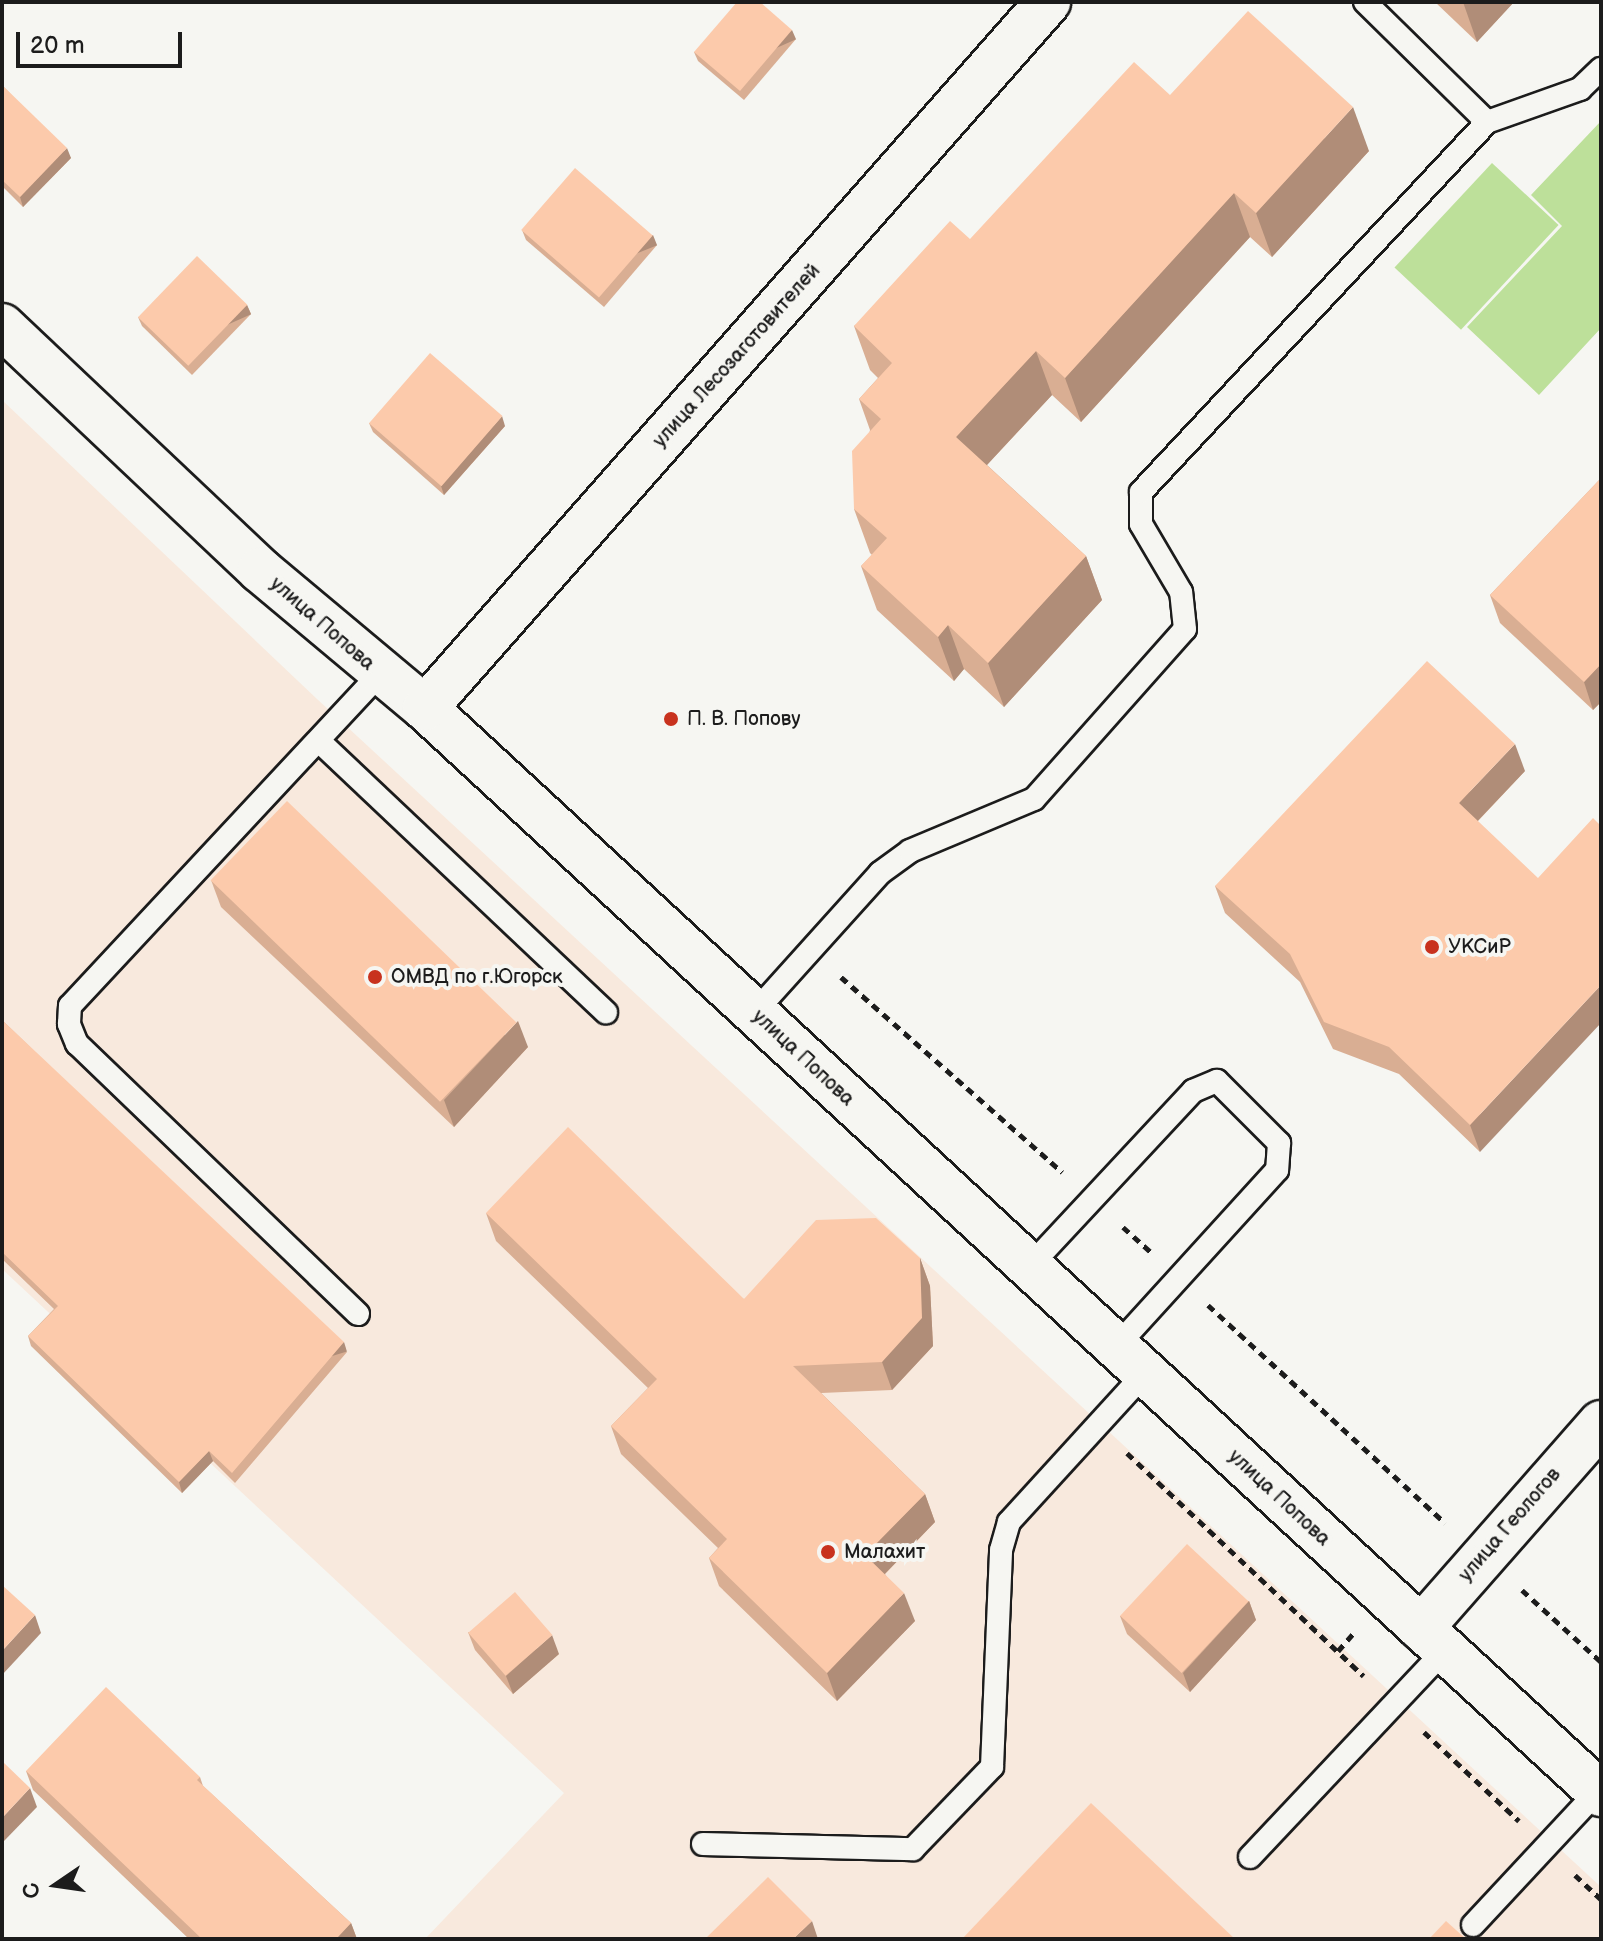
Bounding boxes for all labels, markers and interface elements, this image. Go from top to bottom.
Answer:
scale bar [20,16,186,66]
text: 20 m [30,31,85,60]
street label: улица Лесозаготовителей [648,259,826,453]
street label: улица Попова [265,572,379,676]
place label: П. В. Попову [687,707,800,731]
marker: П. В. Попову [662,710,680,728]
place label: УКСиР [1448,935,1511,959]
marker: УКСиР [1423,938,1441,956]
place label: ОМВД по г.Югорск [391,965,563,989]
marker: ОМВД по г.Югорск [366,968,384,986]
street label: улица Попова [747,1005,859,1111]
street label: улица Попова [1223,1445,1335,1551]
street label: улица Геологов [1454,1463,1566,1587]
place label: Малахит [844,1540,925,1564]
marker: Малахит [819,1543,837,1561]
north arrow [16,1845,96,1925]
text: С [17,1880,47,1901]

